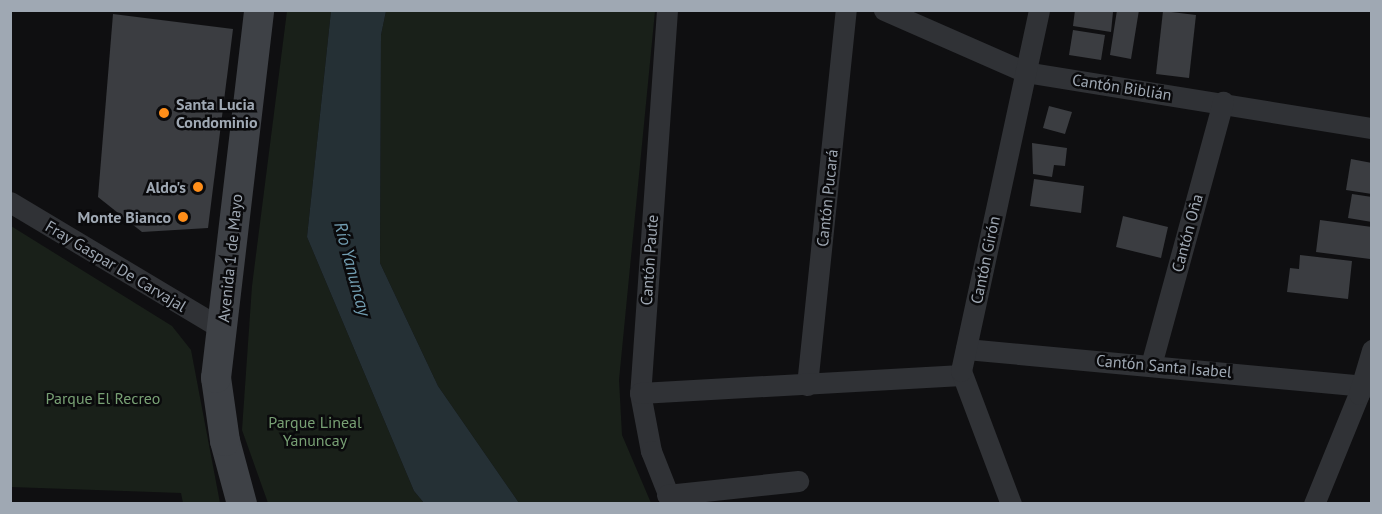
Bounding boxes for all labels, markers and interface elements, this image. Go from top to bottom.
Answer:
street label: Cantón Biblián [1071,70,1173,104]
place label: Santa Lucia Condominio [176,94,258,132]
marker: Santa Lucia Condominio [157,106,171,120]
street label: Cantón Pucará [812,148,842,248]
place label: Aldo's [146,177,186,197]
marker: Aldo's [191,180,205,194]
street label: Cantón Oña [1167,192,1207,274]
street label: Avenida 1 de Mayo [214,193,246,323]
place label: Monte Bianco [78,207,171,227]
marker: Monte Bianco [176,210,190,224]
street label: Cantón Paute [636,214,662,306]
street label: Cantón Girón [966,214,1004,306]
street label: Fray Gaspar De Carvajal [42,216,190,316]
water label: Río Yanuncay [329,219,375,319]
street label: Cantón Santa Isabel [1095,351,1233,381]
park label: Parque El Recreo [46,388,160,408]
park label: Parque Lineal Yanuncay [268,412,362,450]

